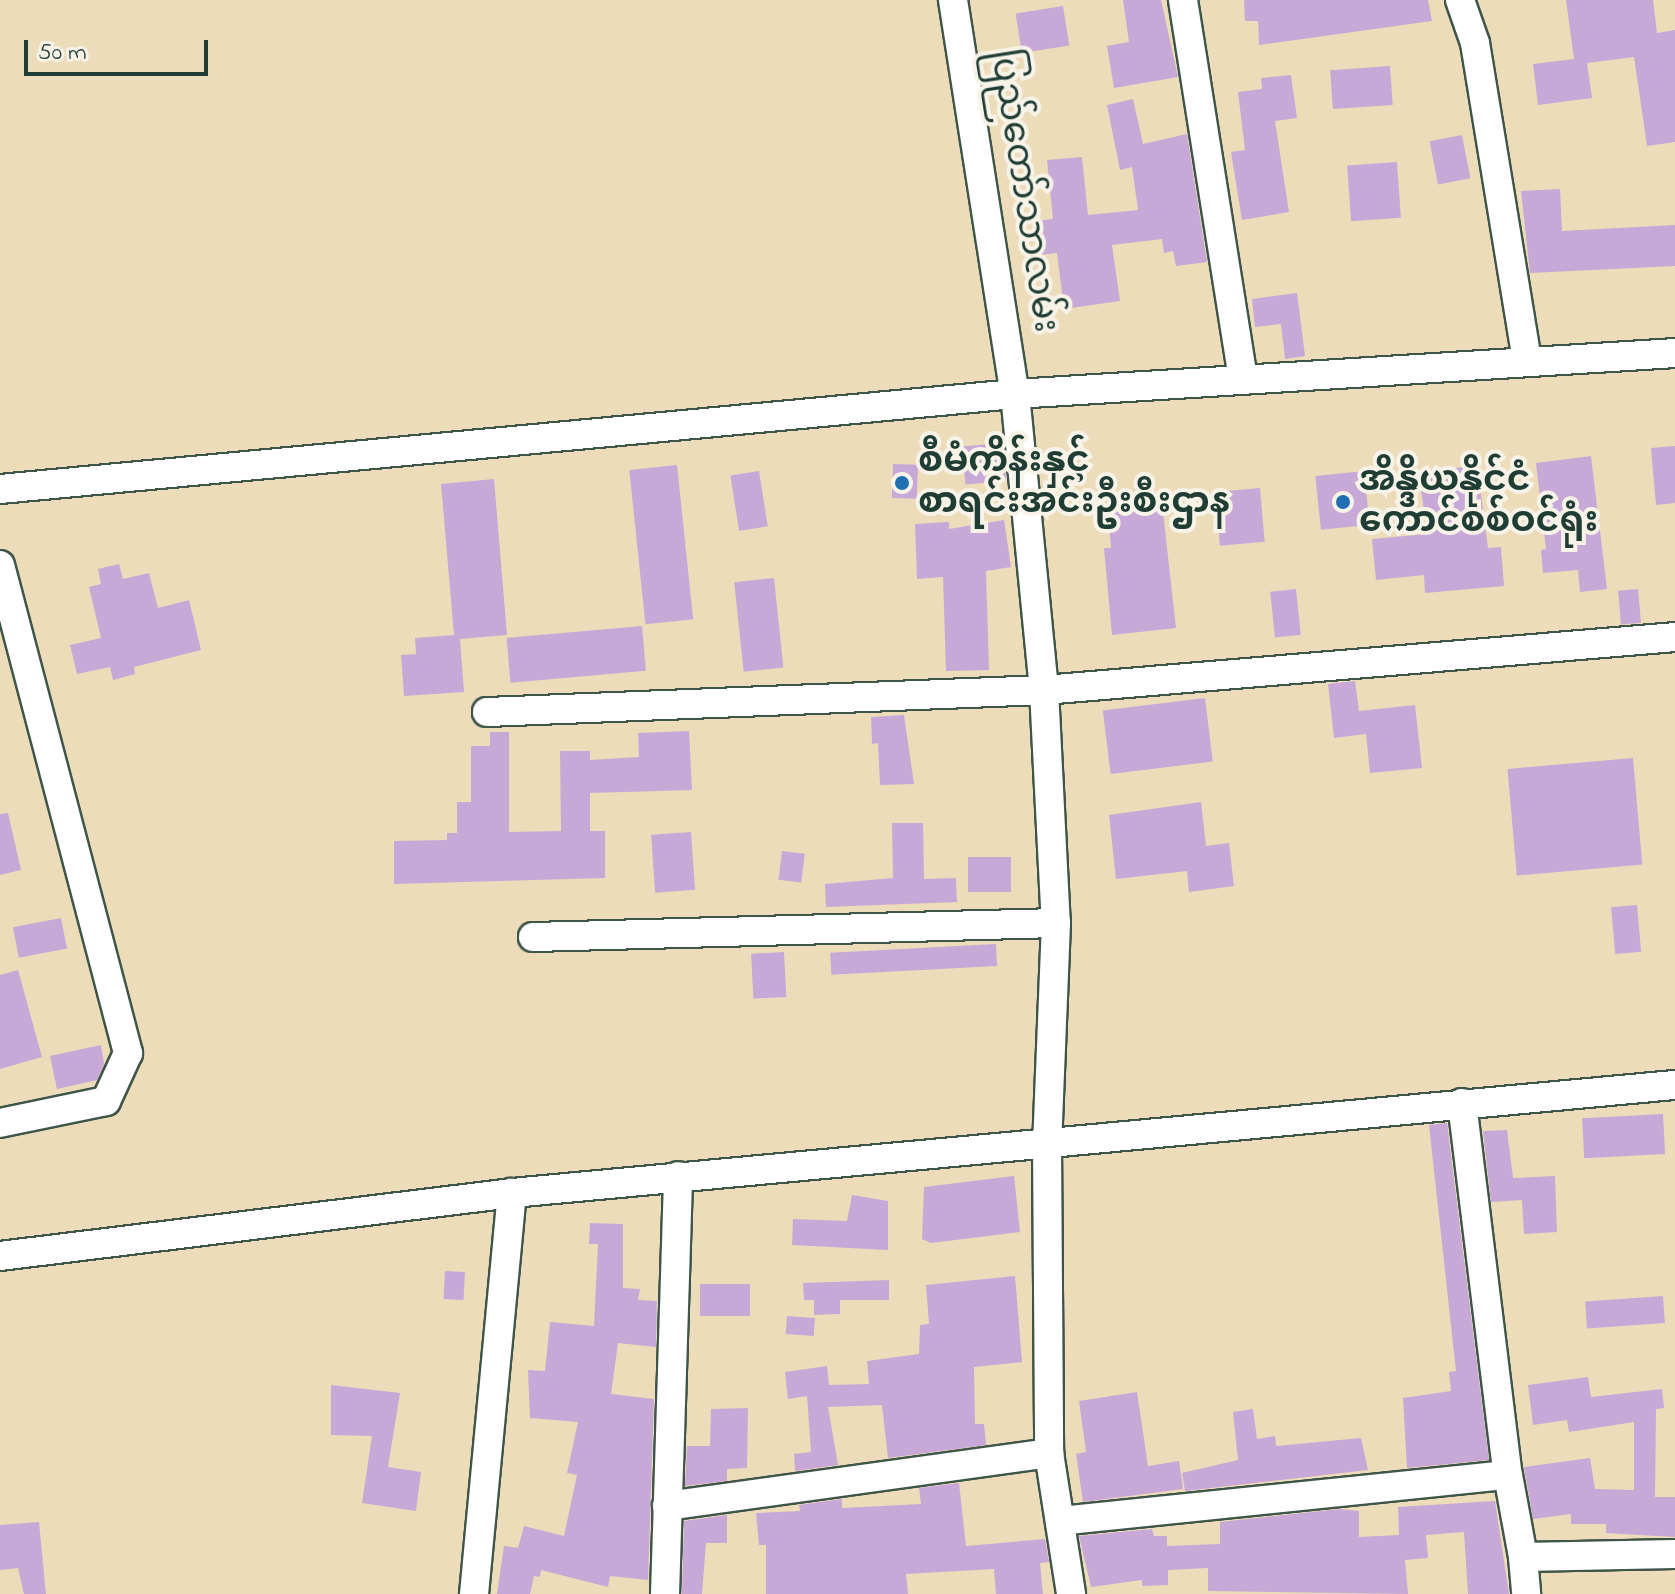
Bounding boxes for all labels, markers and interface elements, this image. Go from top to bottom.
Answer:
scale bar [28,24,212,74]
text: 50 m [38,36,87,71]
street label: ပြည်တော်သာလမ်း [978,46,1066,336]
place label: စီမံကိန်းနှင့် စာရင်းအင်းဦးစီးဌာန [918,440,1230,525]
place label: အိန္ဒိယနိုင်ငံ ကောင်စစ်ဝင်ရုံး [1359,459,1598,544]
marker: စီမံကိန်းနှင့် စာရင်းအင်းဦးစီးဌာန [893,474,911,492]
marker: အိန္ဒိယနိုင်ငံ ကောင်စစ်ဝင်ရုံး [1334,493,1352,511]

